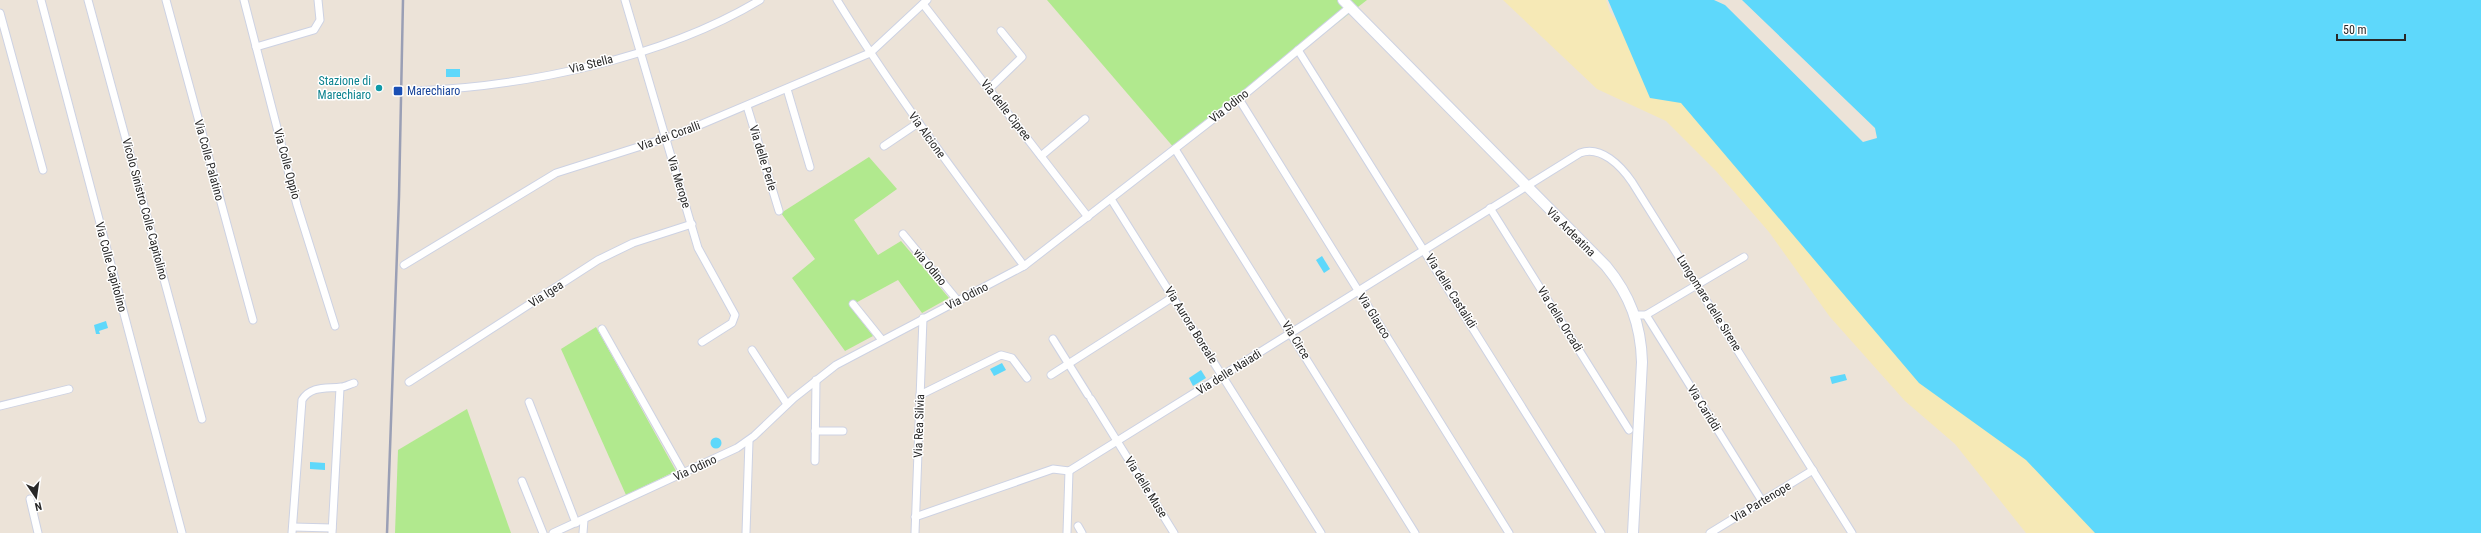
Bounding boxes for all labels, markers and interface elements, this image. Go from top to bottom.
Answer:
scale bar [2337,16,2405,42]
text: 50 m [2343,23,2367,37]
street label: Via Stella [568,52,615,76]
place label: Stazione di Marechiaro [318,74,371,102]
street label: Via delle Cipree [978,77,1034,144]
marker: Stazione di Marechiaro [374,83,384,93]
place label: Marechiaro [407,84,460,98]
marker: Marechiaro [392,85,404,97]
street label: Via Odino [1207,86,1251,126]
street label: Via Alcione [906,109,949,161]
street label: Via Colle Palatino [191,118,227,202]
street label: Via dei Coralli [636,118,702,154]
street label: Via delle Perle [746,124,780,193]
street label: Via Colle Oppio [271,127,303,201]
street label: Vicolo Sinistro Colle Capitolino [119,137,171,281]
street label: Via Merope [664,154,694,210]
street label: Via Ardeatina [1544,205,1599,260]
street label: Via Colle Capitolino [92,220,130,314]
street label: via Odino [910,246,950,288]
street label: Via delle Castalidi [1423,251,1479,331]
street label: Lungomare delle Sirene [1674,252,1744,354]
street label: Via Igea [526,278,566,310]
street label: Via Odino [943,279,991,313]
street label: Via Aurora Boreale [1162,284,1220,366]
street label: Via delle Orcadi [1534,284,1586,354]
street label: Via Glauco [1355,291,1393,341]
street label: Via Circe [1279,318,1313,362]
street label: Via delle Naiadi [1194,346,1264,398]
street label: Via Cariddi [1684,382,1724,434]
street label: Via Rea Silvia [911,394,927,458]
street label: Via Odino [671,452,719,484]
street label: Via delle Muse [1122,454,1171,520]
north arrow [16,477,56,517]
street label: Via Partenope [1729,479,1794,525]
text: N [33,499,43,513]

